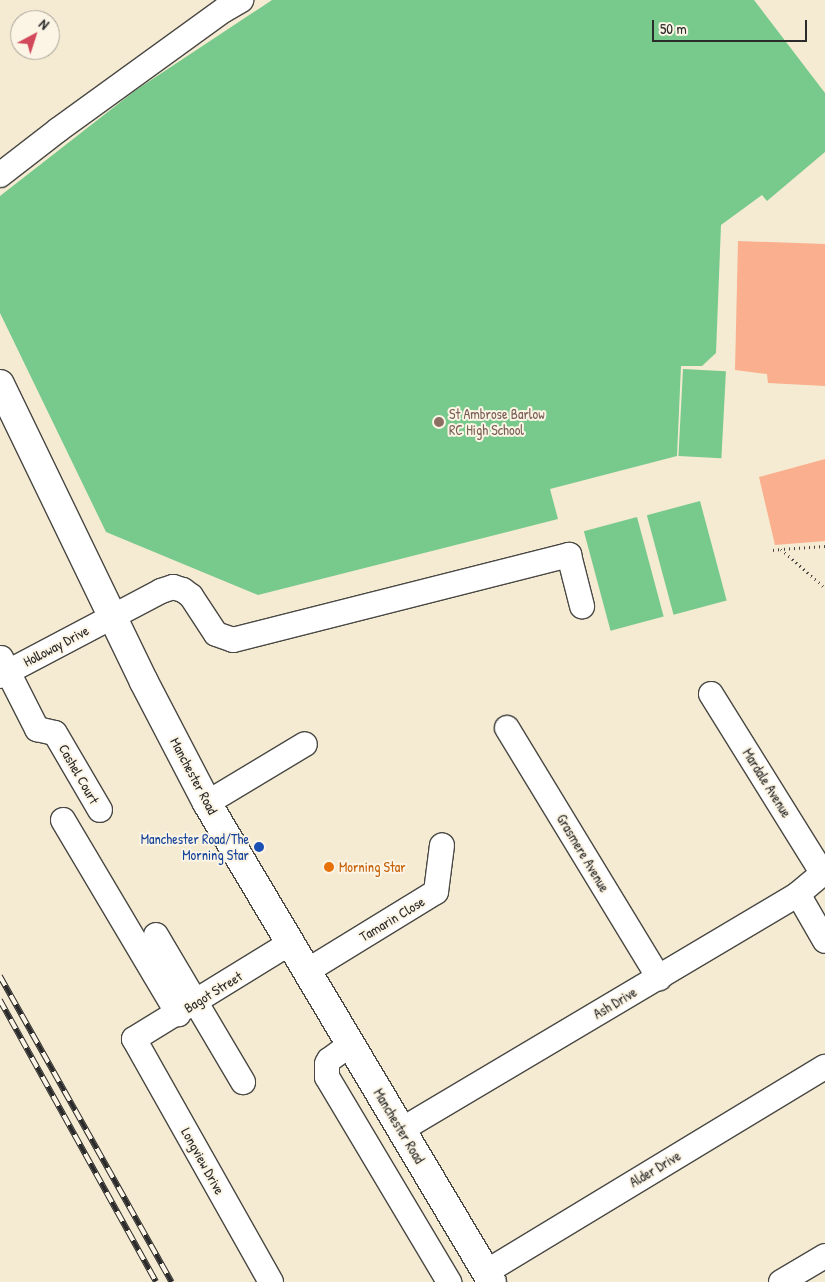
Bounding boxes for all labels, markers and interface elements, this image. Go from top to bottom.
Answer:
north arrow [10,10,60,60]
scale bar [655,10,810,42]
text: N [35,14,53,34]
text: 50 m [660,18,687,39]
place label: St Ambrose Barlow RC High School [449,406,545,438]
marker: St Ambrose Barlow RC High School [433,416,445,428]
street label: Holloway Drive [21,622,91,670]
street label: Manchester Road [167,735,221,817]
street label: Cashel Court [55,741,103,807]
street label: Mardale Avenue [739,745,795,821]
street label: Grasmere Avenue [553,811,613,895]
place label: Manchester Road/The Morning Star [141,831,249,864]
marker: Manchester Road/The Morning Star [253,841,265,853]
place label: Morning Star [339,859,406,875]
marker: Morning Star [323,861,335,873]
street label: Tamarin Close [356,893,428,945]
street label: Bagot Street [181,968,245,1016]
street label: Ash Drive [590,984,640,1022]
street label: Manchester Road [370,1086,428,1166]
street label: Longview Drive [178,1125,228,1197]
street label: Alder Drive [626,1147,684,1191]

